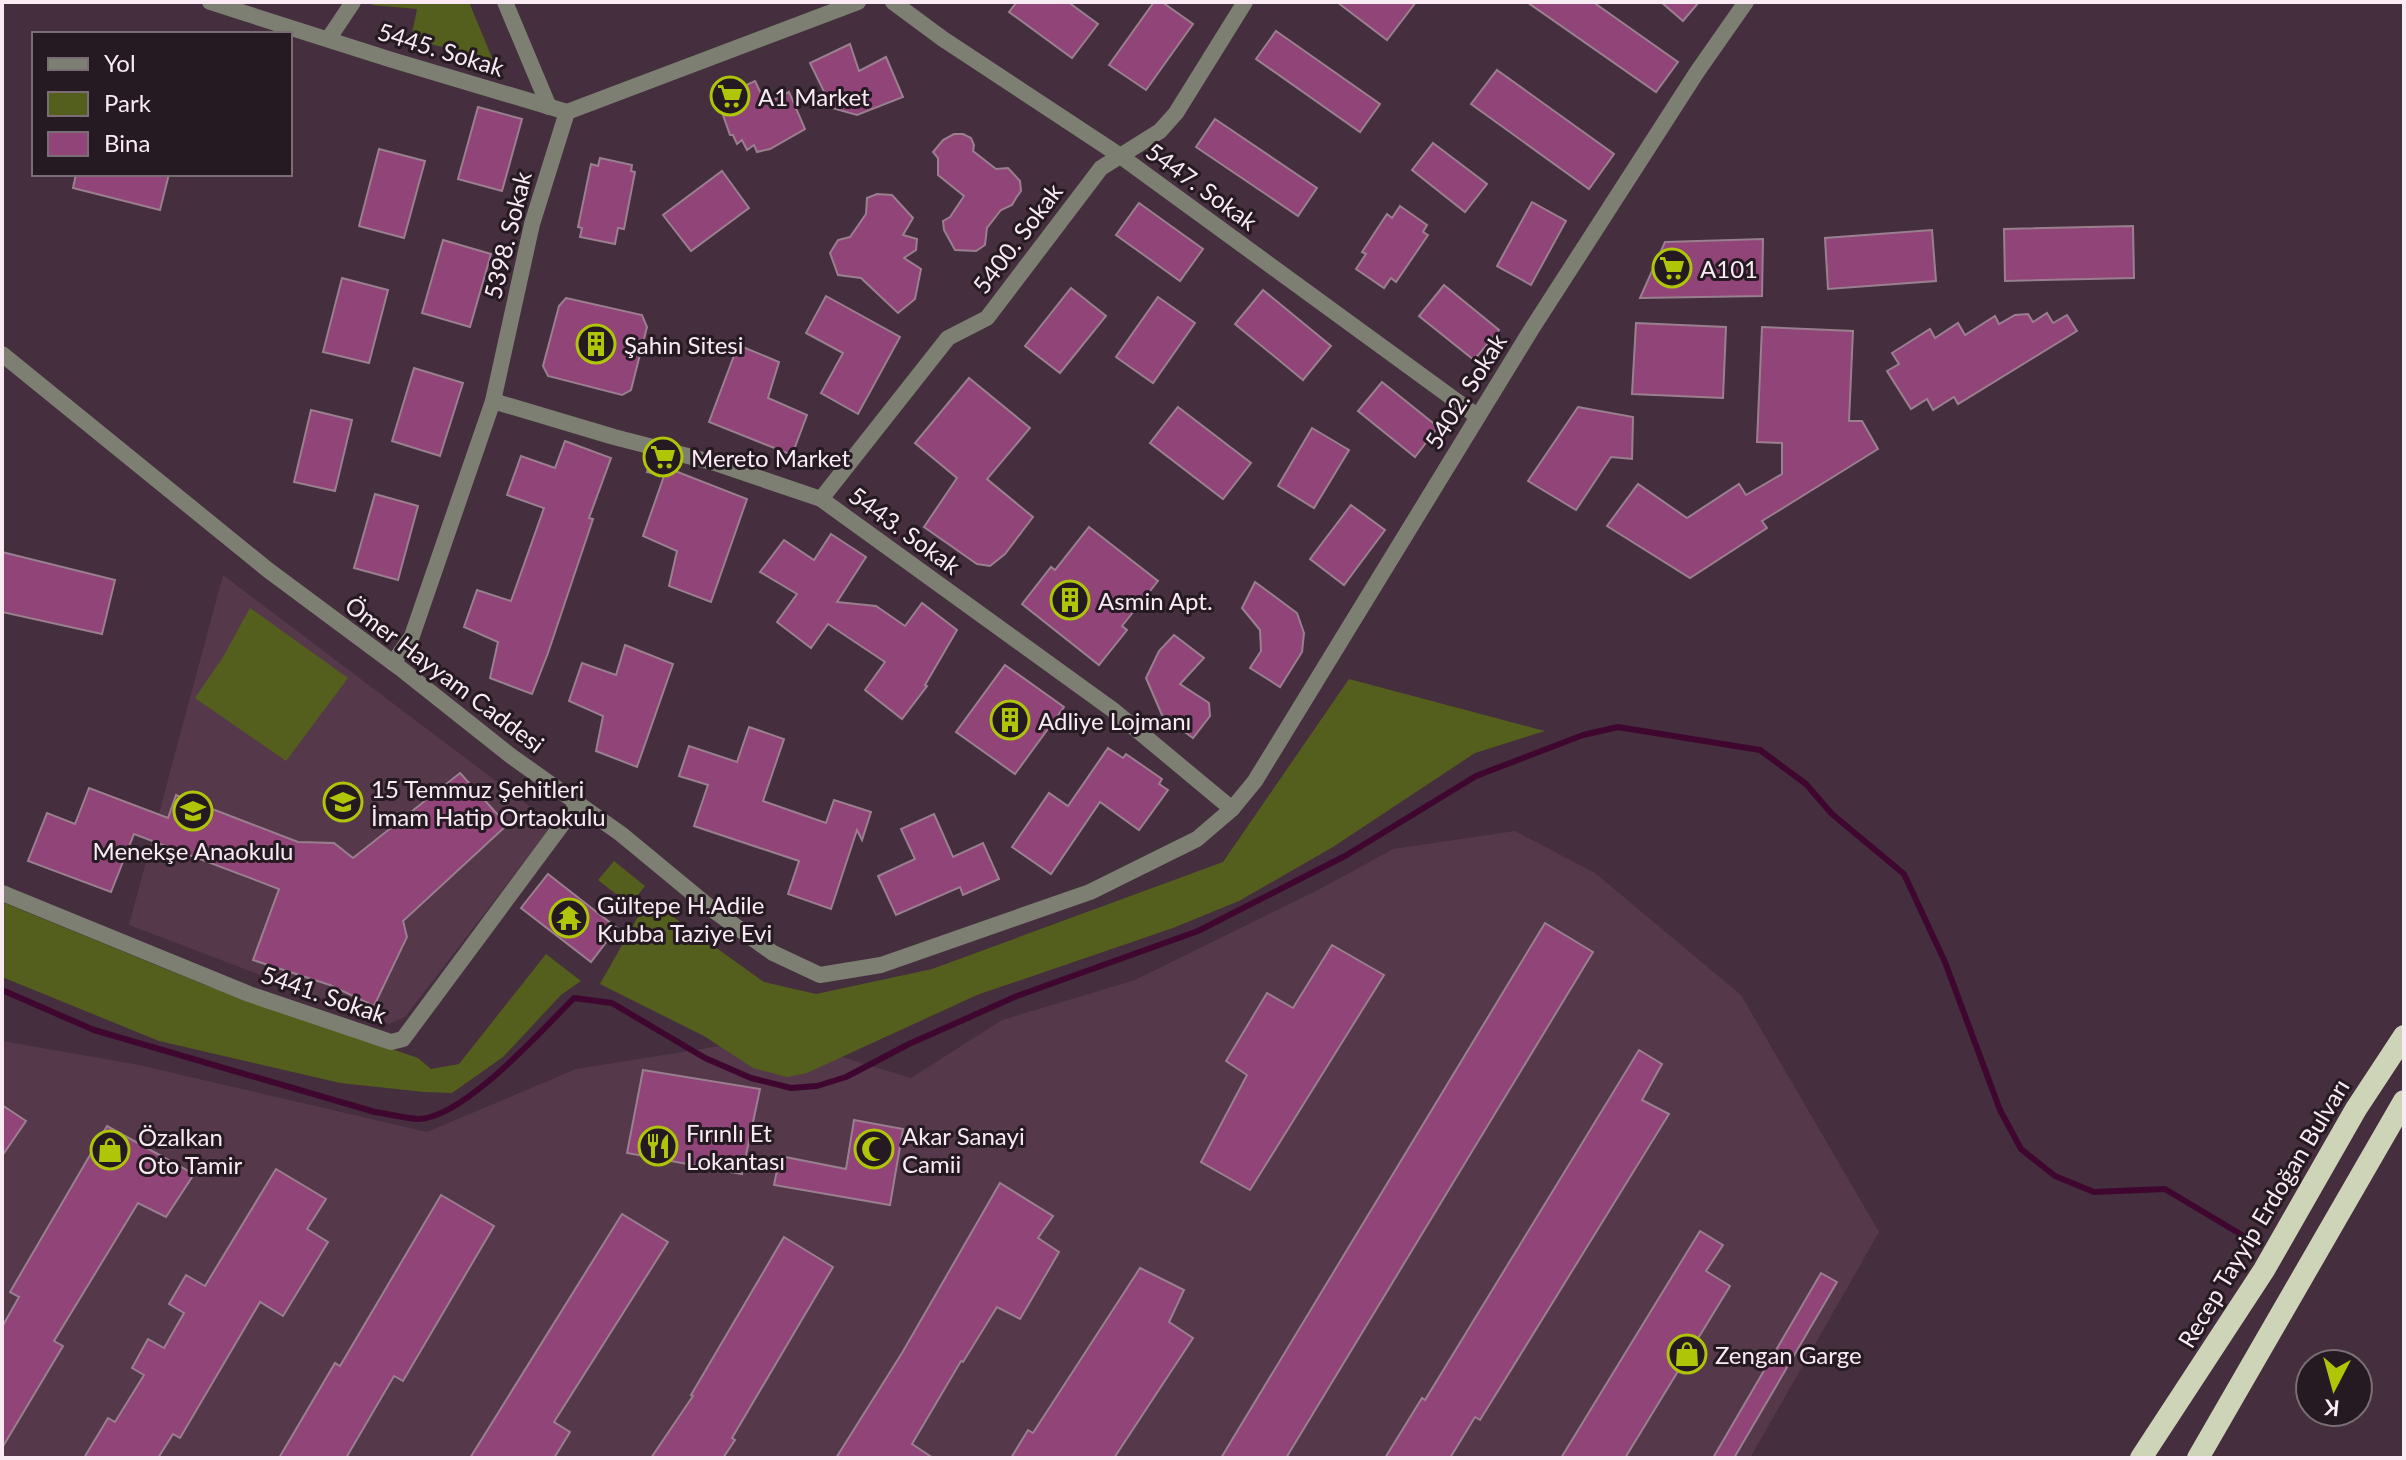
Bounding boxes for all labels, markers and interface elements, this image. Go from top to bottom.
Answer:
street label: 5445. Sokak [374,16,508,82]
legend [32,32,292,176]
text: Yol [104,48,136,77]
supermarket icon: A1 Market [709,75,751,117]
place label: A1 Market [758,82,870,111]
text: Park [104,88,152,117]
text: Bina [104,128,150,157]
street label: 5447. Sokak [1141,136,1264,237]
street label: 5398. Sokak [477,167,537,302]
street label: 5400. Sokak [966,177,1068,299]
supermarket icon: A101 [1651,247,1693,289]
place label: A101 [1700,254,1758,283]
building icon: Şahin Sitesi [575,323,617,365]
street label: 5402. Sokak [1418,327,1512,454]
place label: Şahin Sitesi [624,330,744,359]
supermarket icon: Mereto Market [642,436,684,478]
place label: Mereto Market [691,443,850,472]
street label: 5443. Sokak [844,480,967,581]
building icon: Asmin Apt. [1049,579,1091,621]
place label: Asmin Apt. [1098,586,1213,615]
street label: Ömer Hayyam Caddesi [340,590,550,758]
building icon: Adliye Lojmanı [989,699,1031,741]
place label: Adliye Lojmanı [1038,706,1191,735]
place label: 15 Temmuz Şehitleri İmam Hatip Ortaokulu [371,774,606,831]
school or university icon: 15 Temmuz Şehitleri İmam Hatip Ortaokulu [322,781,364,823]
school or university icon: Menekşe Anaokulu [172,790,214,832]
place label: Menekşe Anaokulu [93,836,294,865]
place label: Gültepe H.Adile Kubba Taziye Evi [597,890,772,947]
temple icon: Gültepe H.Adile Kubba Taziye Evi [548,897,590,939]
street label: 5441. Sokak [258,959,391,1029]
street label: Recep Tayyip Erdoğan Bulvarı [2171,1073,2355,1353]
place label: Fırınlı Et Lokantası [686,1118,785,1175]
place label: Akar Sanayi Camii [902,1121,1025,1178]
place label: Özalkan Oto Tamir [138,1122,243,1179]
restaurant icon: Fırınlı Et Lokantası [637,1125,679,1167]
mosque icon: Akar Sanayi Camii [853,1128,895,1170]
shop icon: Özalkan Oto Tamir [89,1129,131,1171]
shop icon: Zengan Garge [1666,1333,1708,1375]
place label: Zengan Garge [1715,1340,1862,1369]
north arrow [2294,1348,2374,1428]
text: K [2322,1394,2341,1423]

